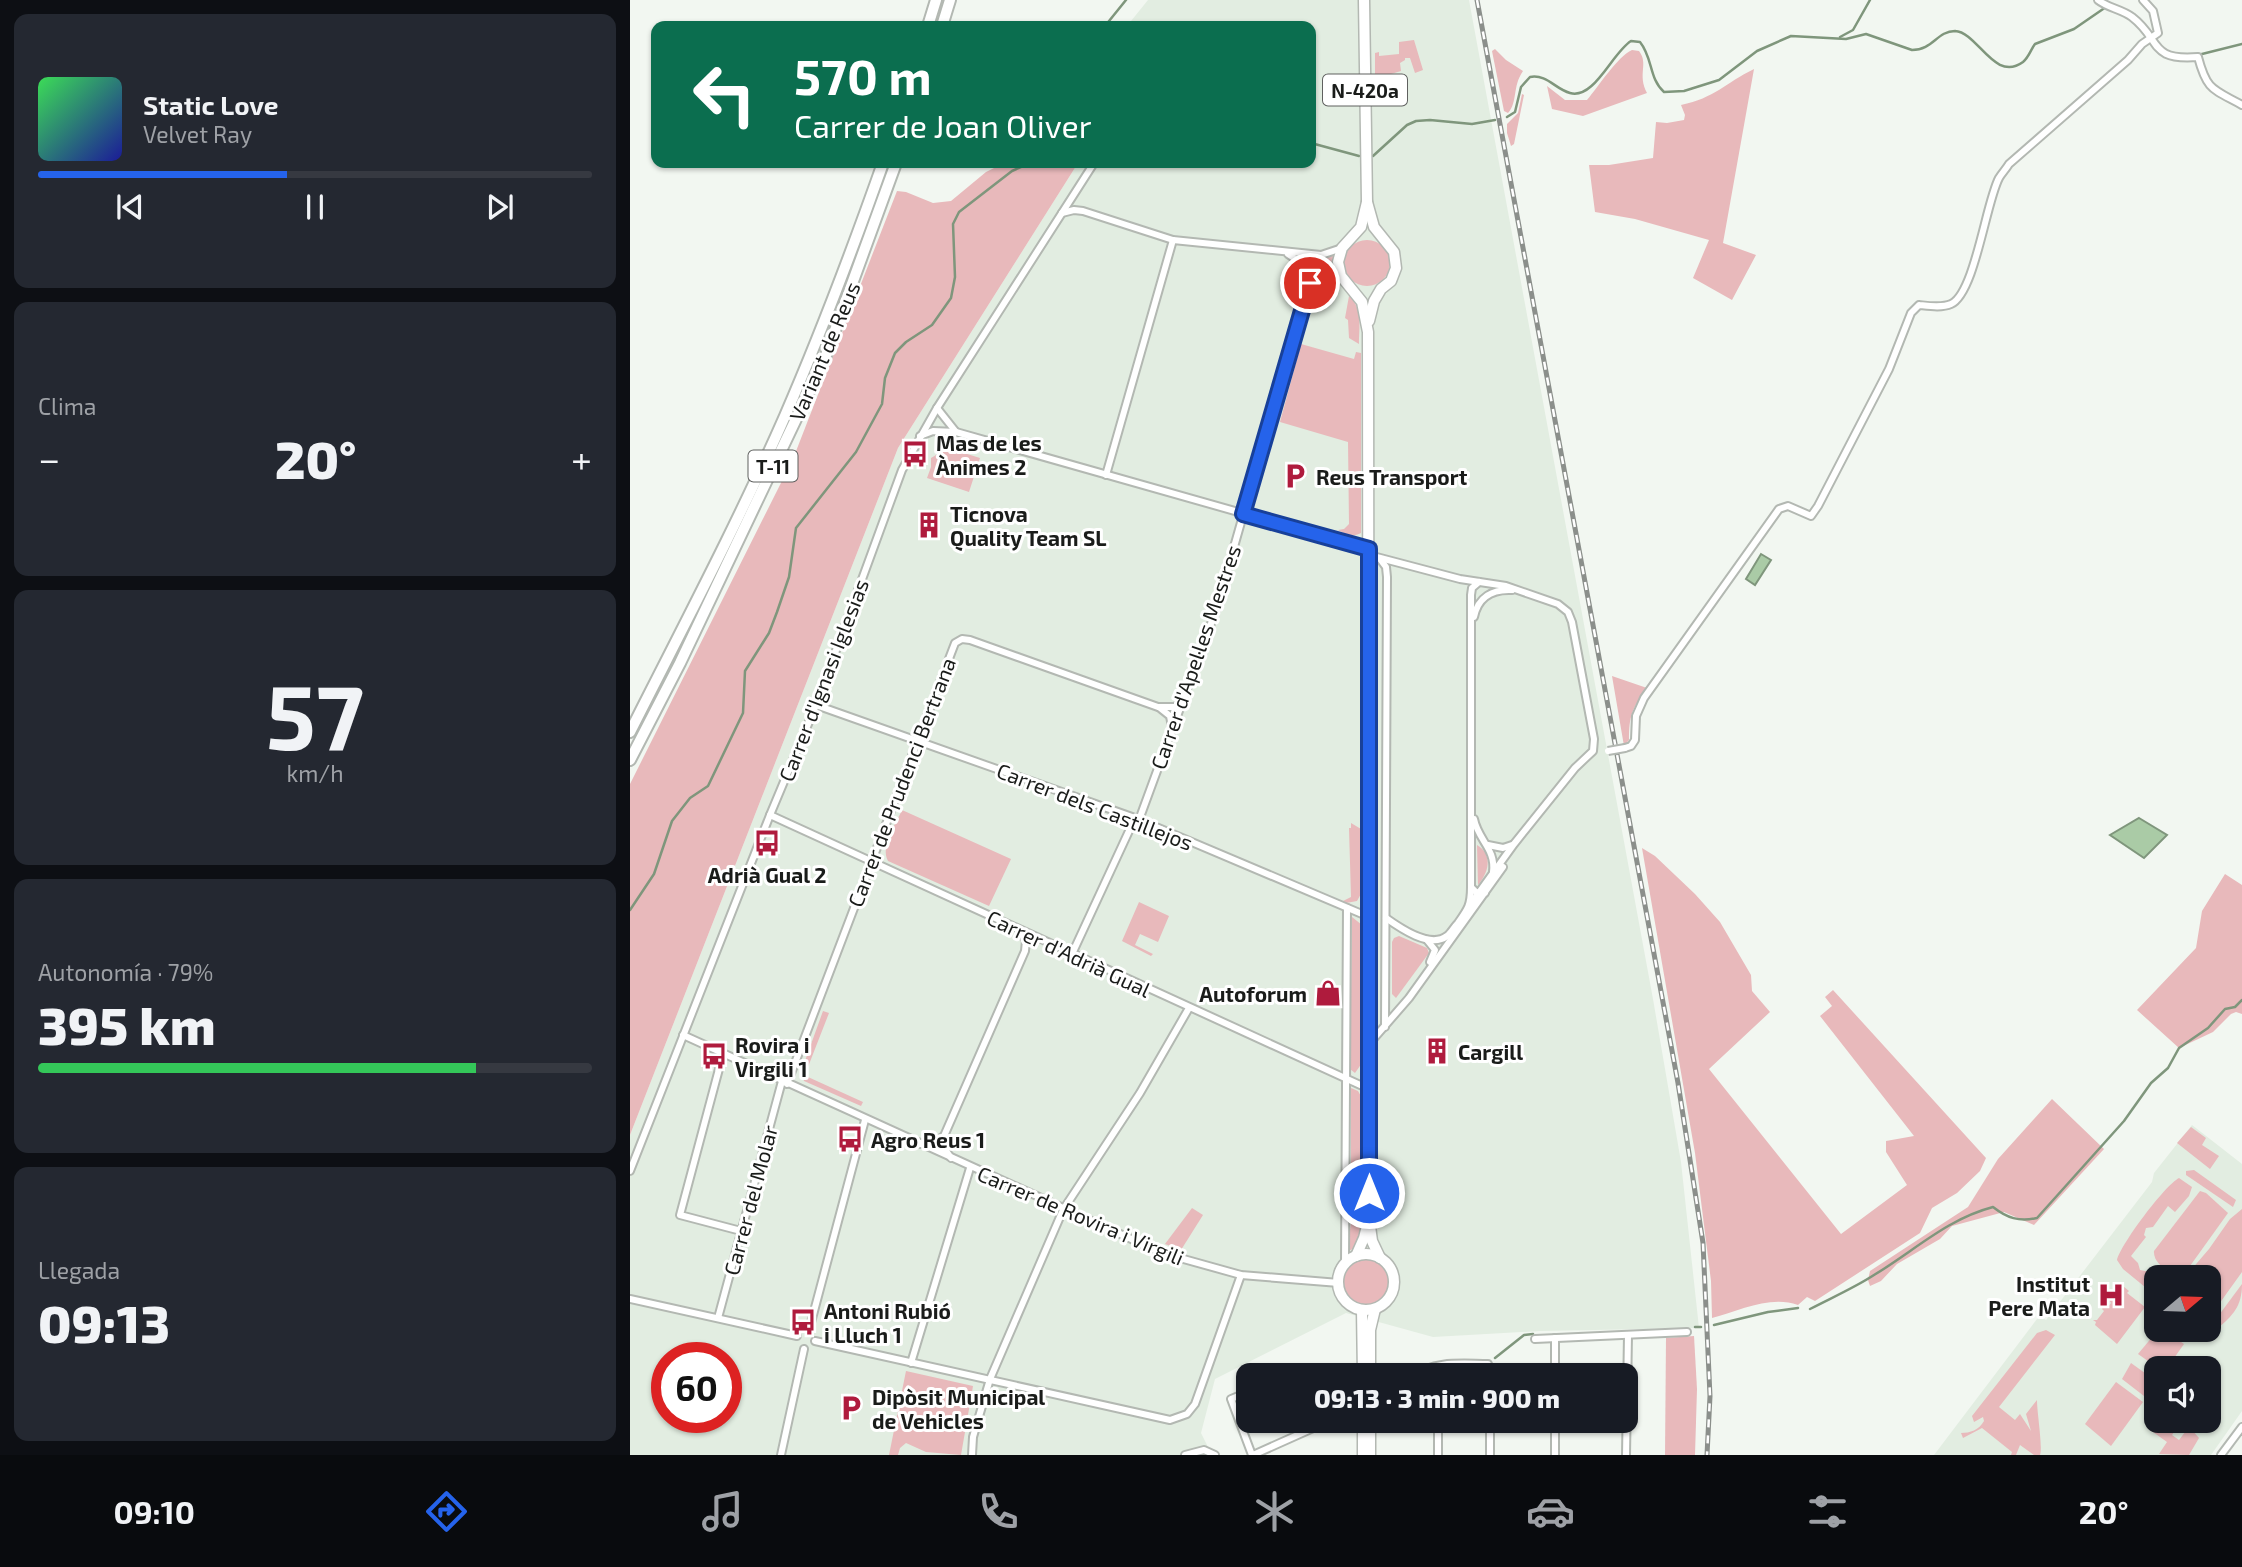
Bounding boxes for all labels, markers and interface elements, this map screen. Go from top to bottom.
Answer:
text: 570 m [794,46,932,105]
icon: left [679,49,770,140]
road number: N-420a [1323,74,1407,106]
text: Static Love [143,89,279,120]
text: Carrer de Joan Oliver [794,106,1092,144]
text: Velvet Ray [143,120,252,148]
icon: previous [111,188,149,226]
icon: pause [296,188,334,226]
icon: next [481,188,519,226]
pin [1280,253,1340,313]
icon: arrive [1291,264,1329,302]
street label: Variant de Reus [783,278,865,424]
text: Clima [38,392,96,420]
text: 20° [275,427,356,489]
place label: Mas de les Ànimes 2 [936,430,1042,479]
text: − [38,435,60,481]
text: + [571,435,592,481]
bus stop icon: Mas de les Ànimes 2 [900,439,930,469]
road number: T-11 [748,450,798,481]
parking icon: Reus Transport [1280,461,1310,491]
place label: Reus Transport [1316,464,1468,489]
place label: Ticnova Quality Team SL [950,501,1107,551]
building icon: Ticnova Quality Team SL [914,510,944,540]
street label: Carrer d'Apel·les Mestres [1145,542,1245,772]
street label: Carrer d'Ignasi Iglesias [773,575,873,785]
street label: Carrer de Prudenci Bertrana [842,654,960,910]
text: 57 [266,659,364,768]
street label: Carrer dels Castillejos [993,757,1197,856]
text: km/h [286,759,344,787]
bus stop icon: Adrià Gual 2 [752,828,782,858]
place label: Adrià Gual 2 [708,862,826,887]
street label: Carrer d'Adrià Gual [983,904,1155,1002]
text: Autonomía · 79% [38,958,213,986]
shop icon: Autoforum [1313,978,1343,1008]
place label: Autoforum [1199,981,1307,1006]
text: 395 km [38,993,216,1055]
place label: Rovira i Virgili 1 [735,1032,810,1081]
building icon: Cargill [1422,1036,1452,1066]
place label: Cargill [1458,1039,1523,1064]
bus stop icon: Rovira i Virgili 1 [699,1041,729,1071]
street label: Carrer del Molar [718,1122,782,1278]
bus stop icon: Agro Reus 1 [835,1124,865,1154]
place label: Agro Reus 1 [871,1127,985,1152]
position arrow [1332,1156,1406,1230]
street label: Carrer de Rovira i Virgili [974,1160,1188,1270]
text: Llegada [38,1256,120,1284]
north arrow [2144,1265,2221,1342]
map controls [2144,1265,2221,1433]
place label: Institut Pere Mata [1988,1271,2090,1320]
hospital icon: Institut Pere Mata [2096,1280,2126,1310]
text: 09:13 [38,1291,170,1353]
place label: Antoni Rubió i Lluch 1 [824,1298,951,1347]
bus stop icon: Antoni Rubió i Lluch 1 [788,1307,818,1337]
speed limit sign: 60 [651,1342,742,1433]
button: sound [2144,1356,2221,1433]
text: 09:13 · 3 min · 900 m [1314,1382,1560,1413]
place label: Dipòsit Municipal de Vehicles [872,1384,1045,1433]
parking icon: Dipòsit Municipal de Vehicles [836,1393,866,1423]
icon: directions [422,1487,471,1536]
icon: music [698,1487,747,1536]
icon: phone [974,1487,1023,1536]
icon: climate [1250,1487,1299,1536]
icon: car [1526,1487,1575,1536]
icon: filters [1803,1487,1852,1536]
text: 09:10 [114,1492,195,1530]
text: 20° [2079,1492,2128,1530]

